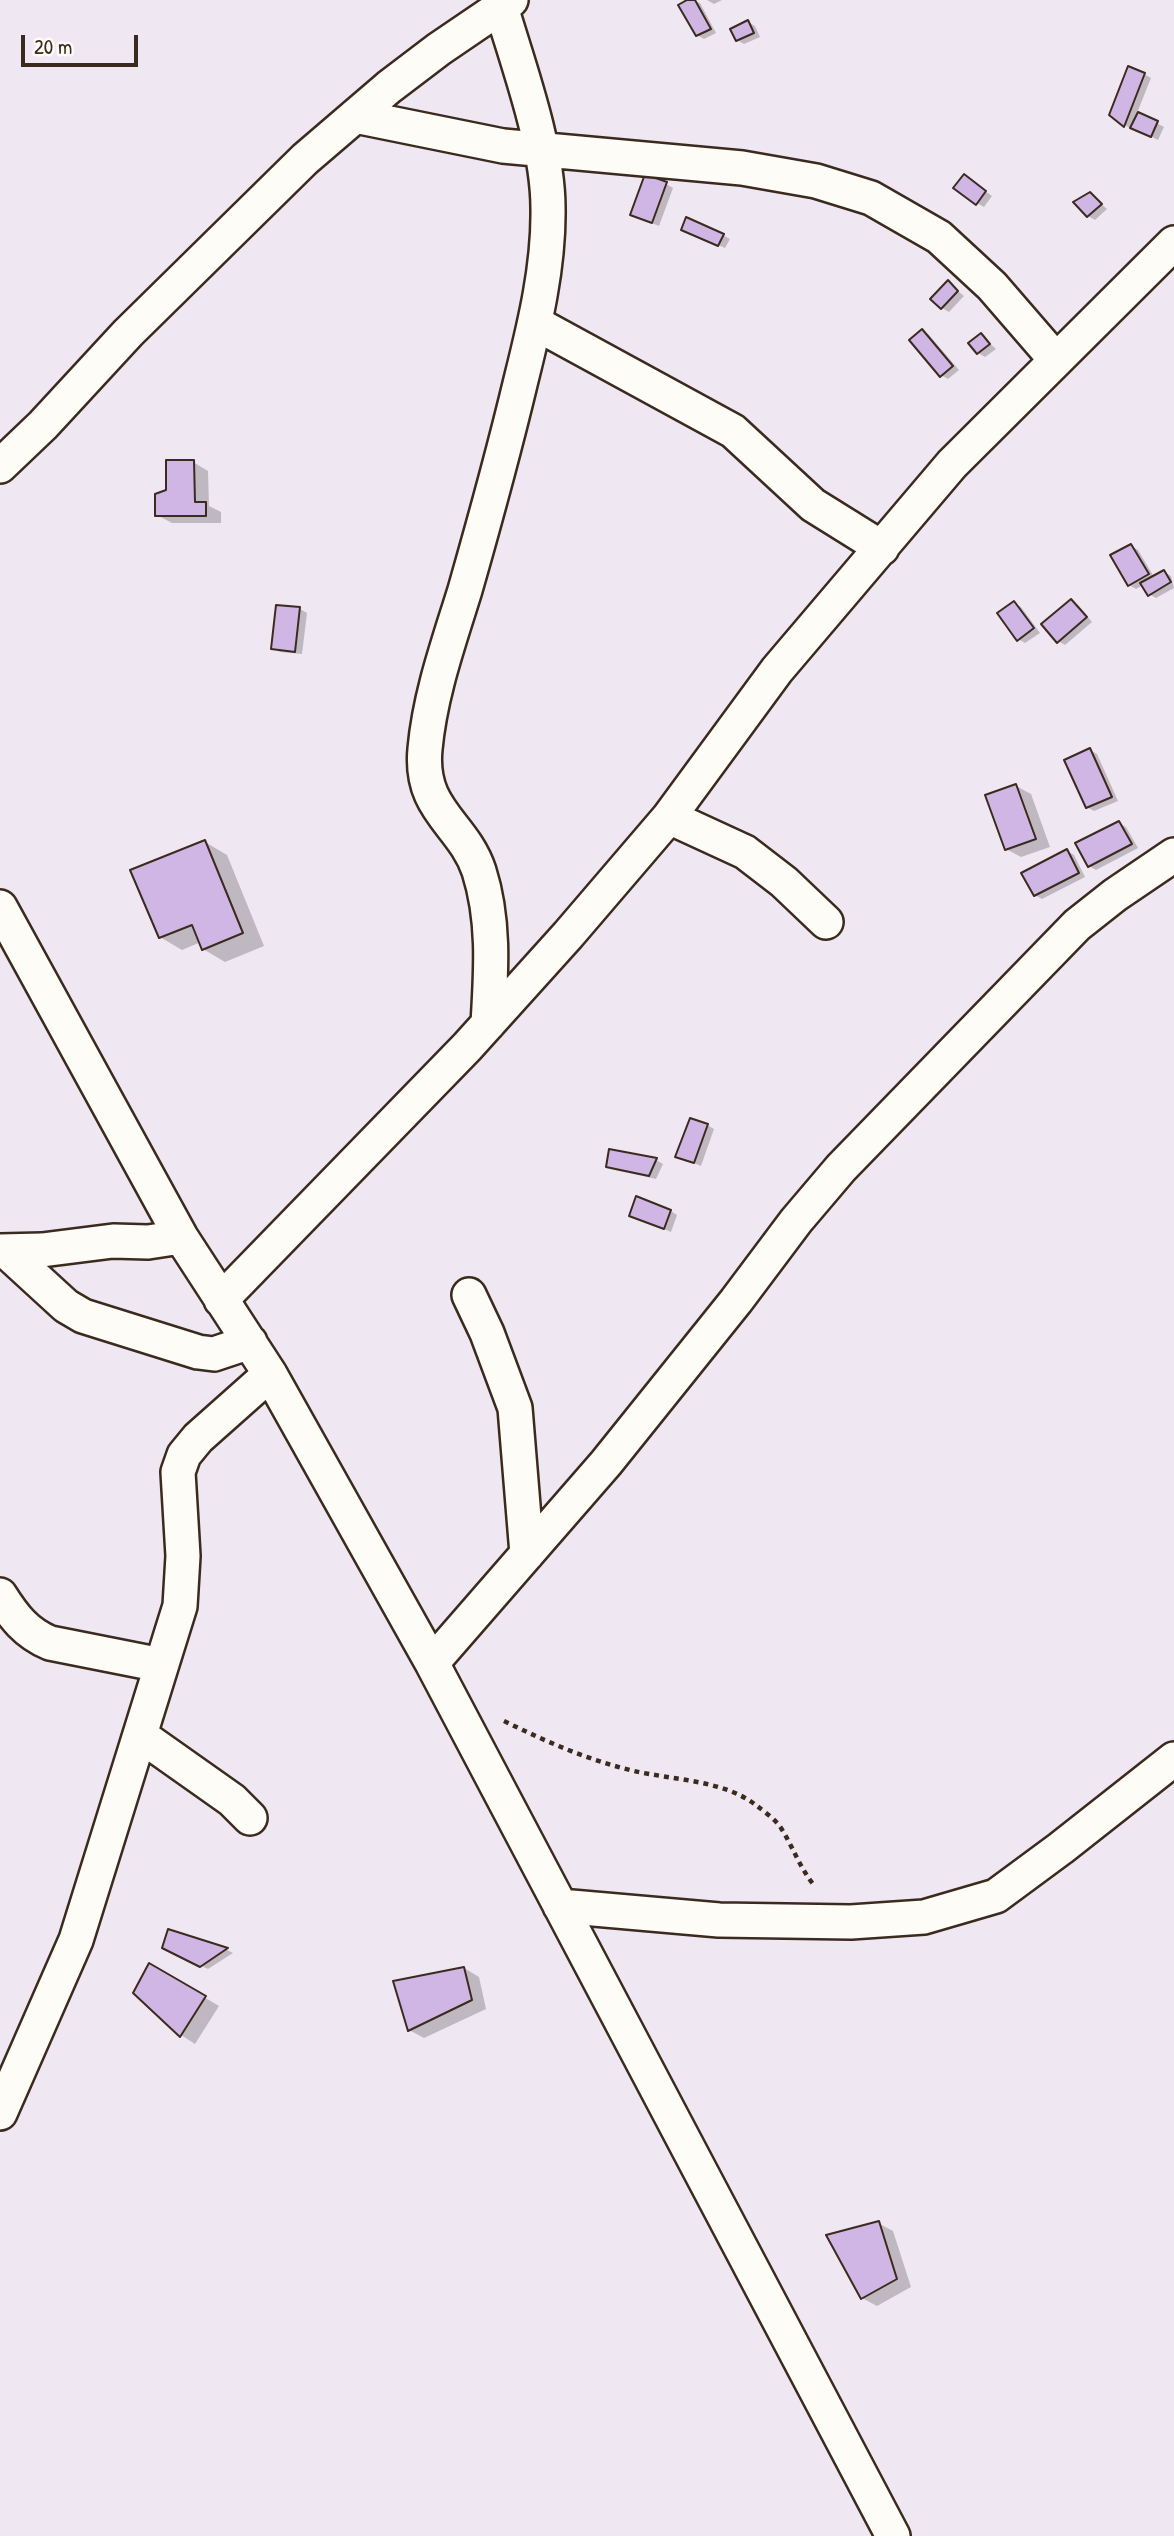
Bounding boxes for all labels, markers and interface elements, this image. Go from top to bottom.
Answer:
scale bar [24,21,142,65]
text: 20 m [34,32,72,61]

